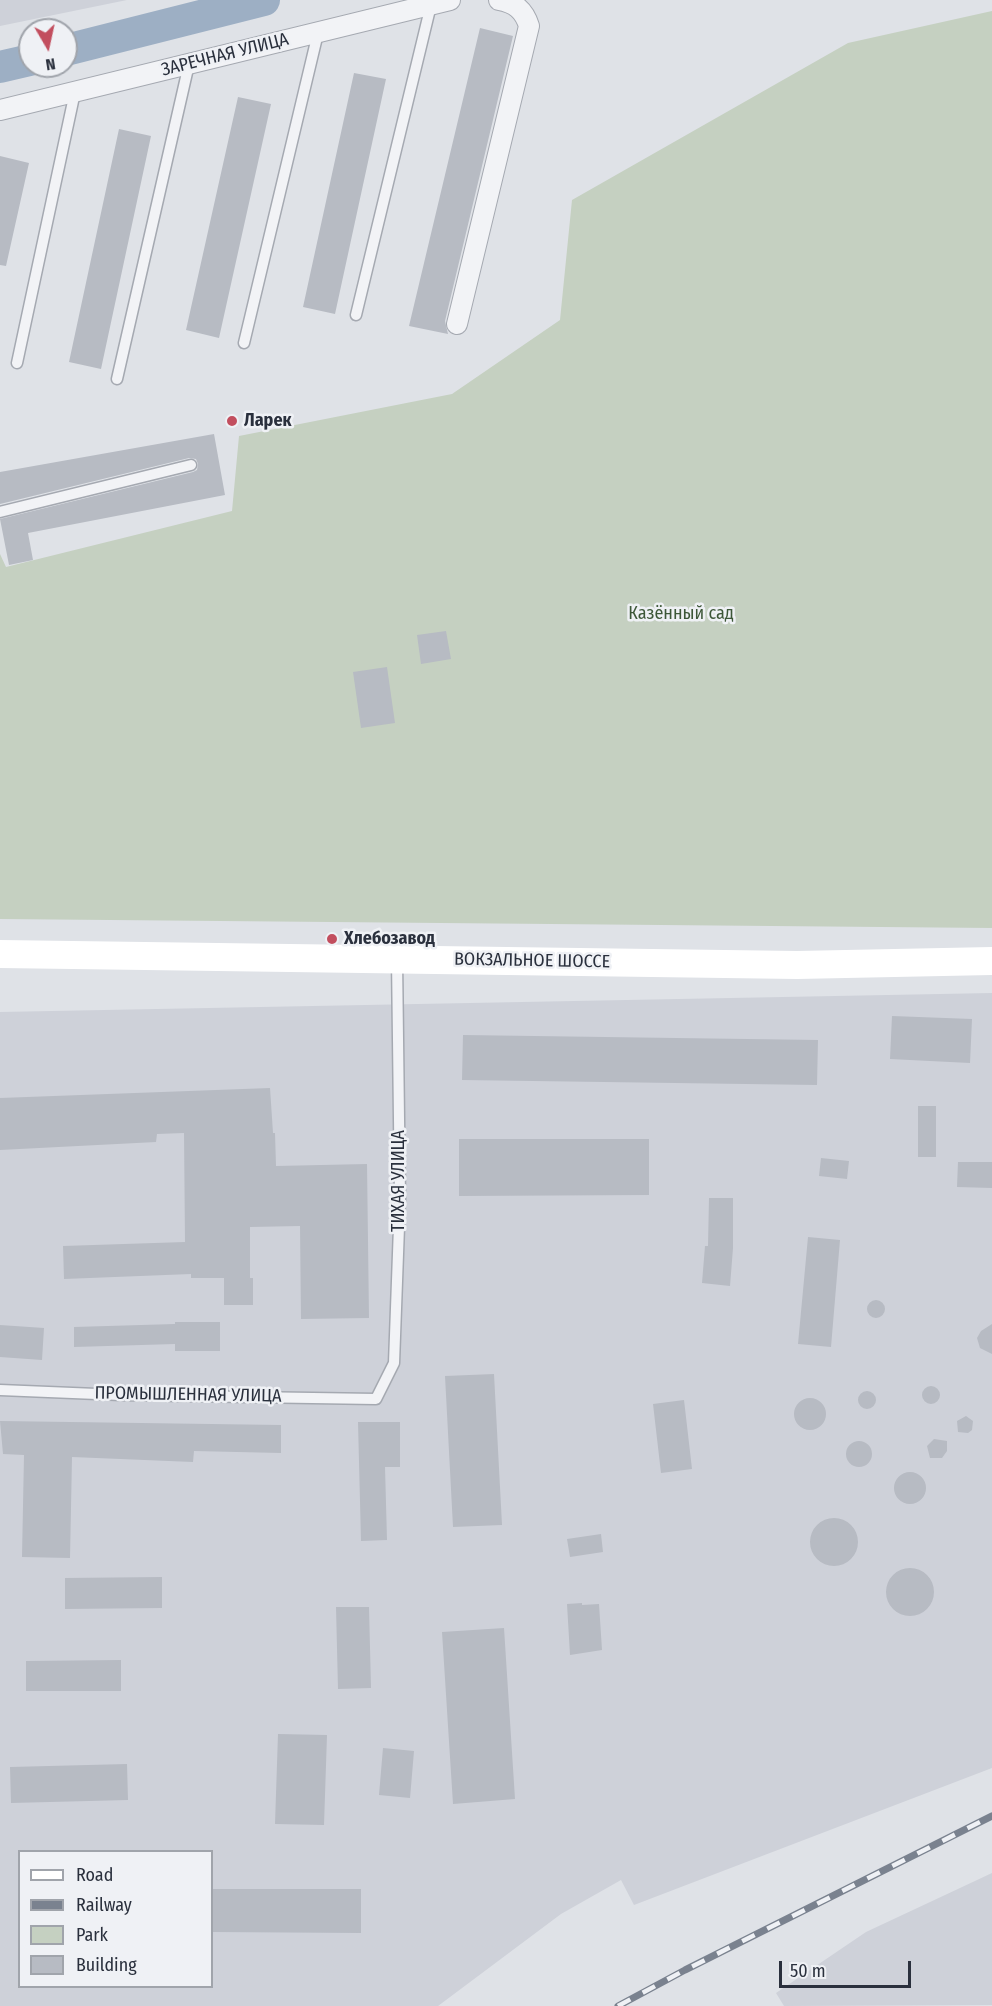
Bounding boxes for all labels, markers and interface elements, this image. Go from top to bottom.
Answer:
north arrow [18,18,78,78]
street label: ЗАРЕЧНАЯ УЛИЦА [159,29,291,81]
text: N [44,54,57,74]
place label: Ларек [244,410,292,432]
marker: Ларек [225,414,239,428]
park label: Казённый сад [628,603,734,625]
place label: Хлебозавод [344,928,435,950]
marker: Хлебозавод [325,932,339,946]
street label: ВОКЗАЛЬНОЕ ШОССЕ [454,949,610,973]
street label: ТИХАЯ УЛИЦА [388,1130,410,1232]
street label: ПРОМЫШЛЕННАЯ УЛИЦА [94,1383,282,1407]
legend [18,1850,213,1988]
text: Road [76,1864,113,1886]
text: Railway [76,1894,132,1916]
text: Park [76,1924,108,1946]
scale bar [782,1949,914,1987]
text: Building [76,1954,137,1976]
text: 50 m [790,1960,826,1982]

